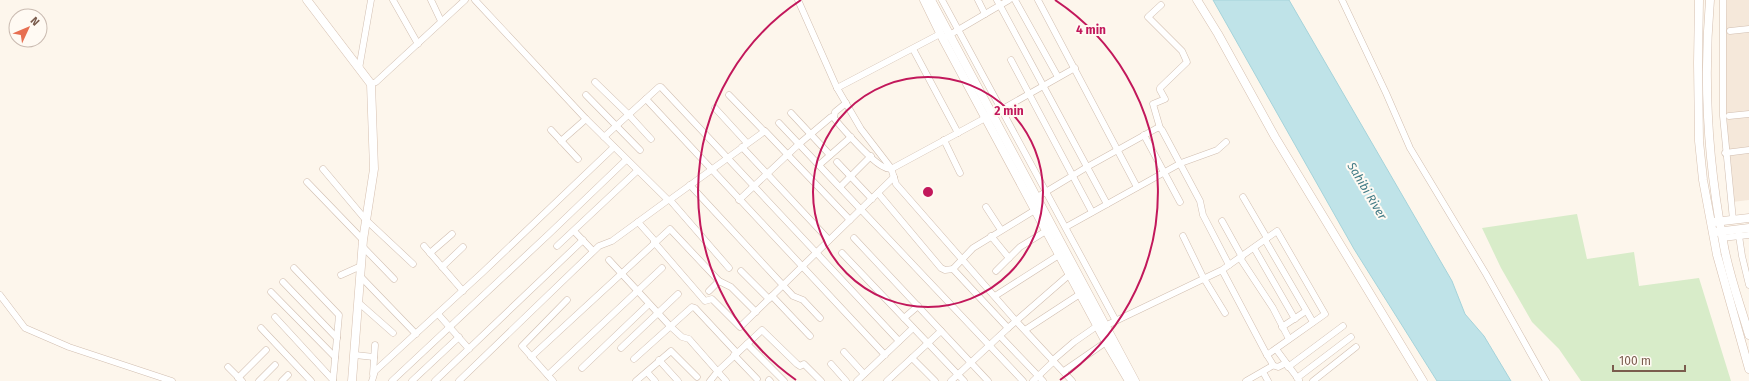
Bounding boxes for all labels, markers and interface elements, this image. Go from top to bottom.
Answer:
north arrow [8,8,48,48]
text: N [28,14,42,29]
text: 4 min [1076,23,1106,37]
text: 2 min [994,104,1024,118]
water label: Sahibi River [1344,159,1390,222]
centre of rings [921,185,935,199]
scale bar [1613,347,1685,373]
text: 100 m [1619,354,1651,368]

